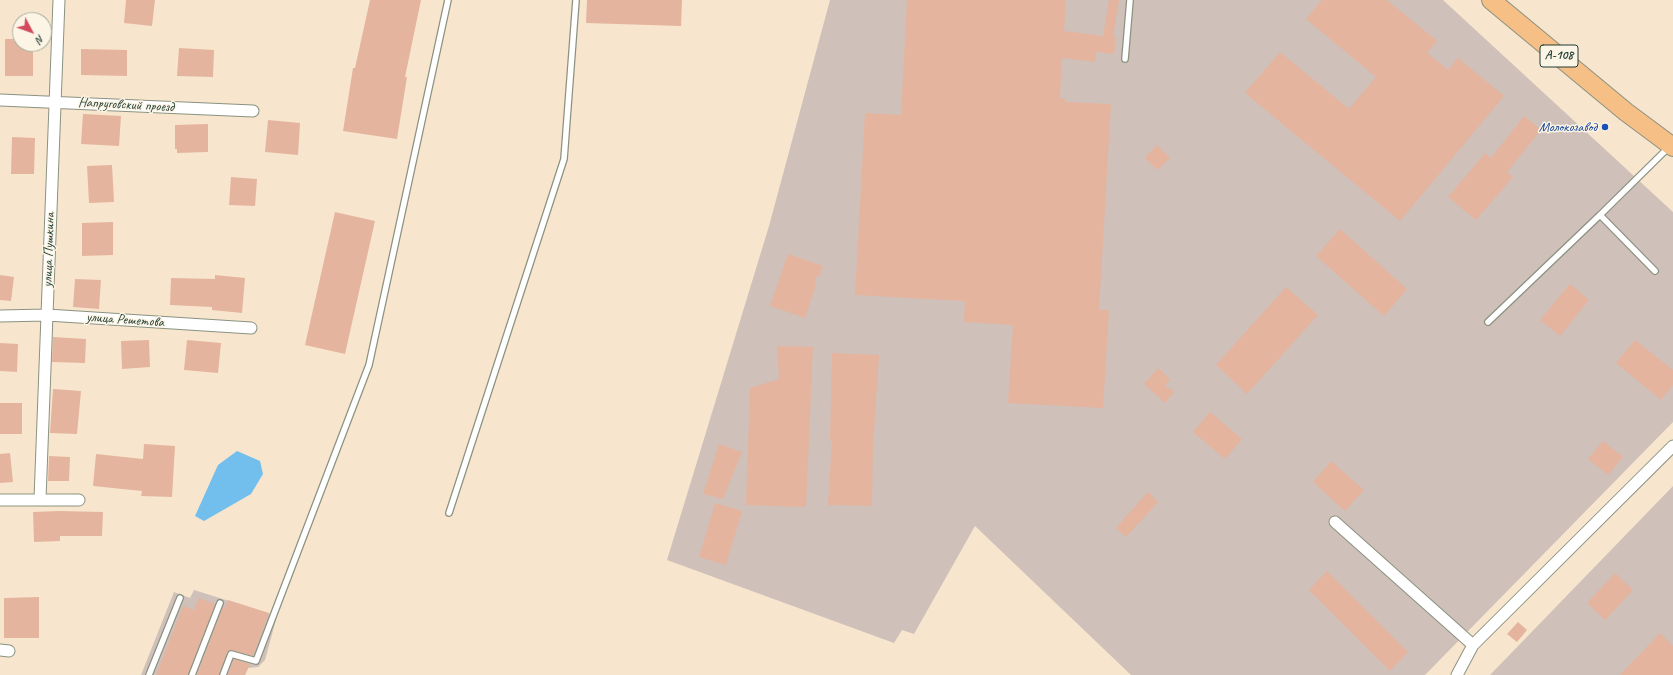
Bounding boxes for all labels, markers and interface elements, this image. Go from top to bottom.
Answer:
north arrow [12,12,52,52]
text: N [33,32,48,46]
road number: А-108 [1540,45,1578,67]
street label: Напруговский проезд [78,94,174,116]
place label: Молокозавод [1539,119,1597,135]
marker: Молокозавод [1600,122,1610,132]
street label: улица Пушкина [39,212,59,288]
street label: улица Решетова [86,309,164,331]

